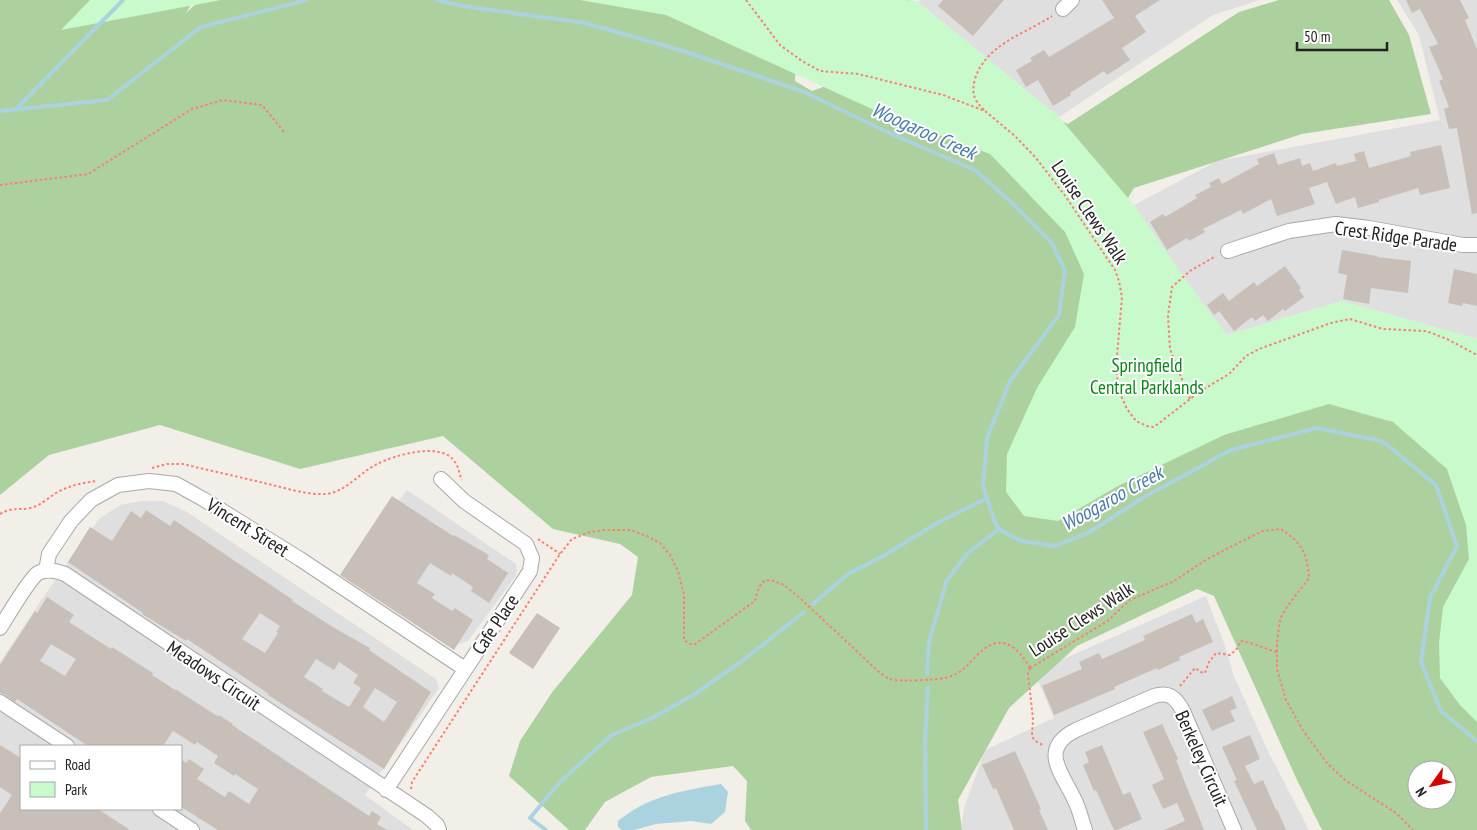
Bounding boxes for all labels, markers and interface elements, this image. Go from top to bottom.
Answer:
scale bar [1297,20,1387,52]
text: 50 m [1304,27,1330,46]
water label: Woogaroo Creek [867,96,983,167]
street label: Louise Clews Walk [1047,156,1134,269]
street label: Crest Ridge Parade [1333,216,1459,256]
park label: Springfield Central Parklands [1090,353,1204,399]
water label: Woogaroo Creek [1057,458,1169,537]
street label: Vincent Street [202,492,294,562]
street label: Louise Clews Walk [1024,576,1138,662]
street label: Cafe Place [466,589,524,659]
street label: Meadows Circuit [163,635,266,716]
street label: Berkeley Circuit [1170,707,1234,810]
legend [20,745,182,810]
text: Road [65,755,91,774]
north arrow [1407,760,1457,810]
text: Park [65,780,87,799]
text: N [1411,784,1431,800]

